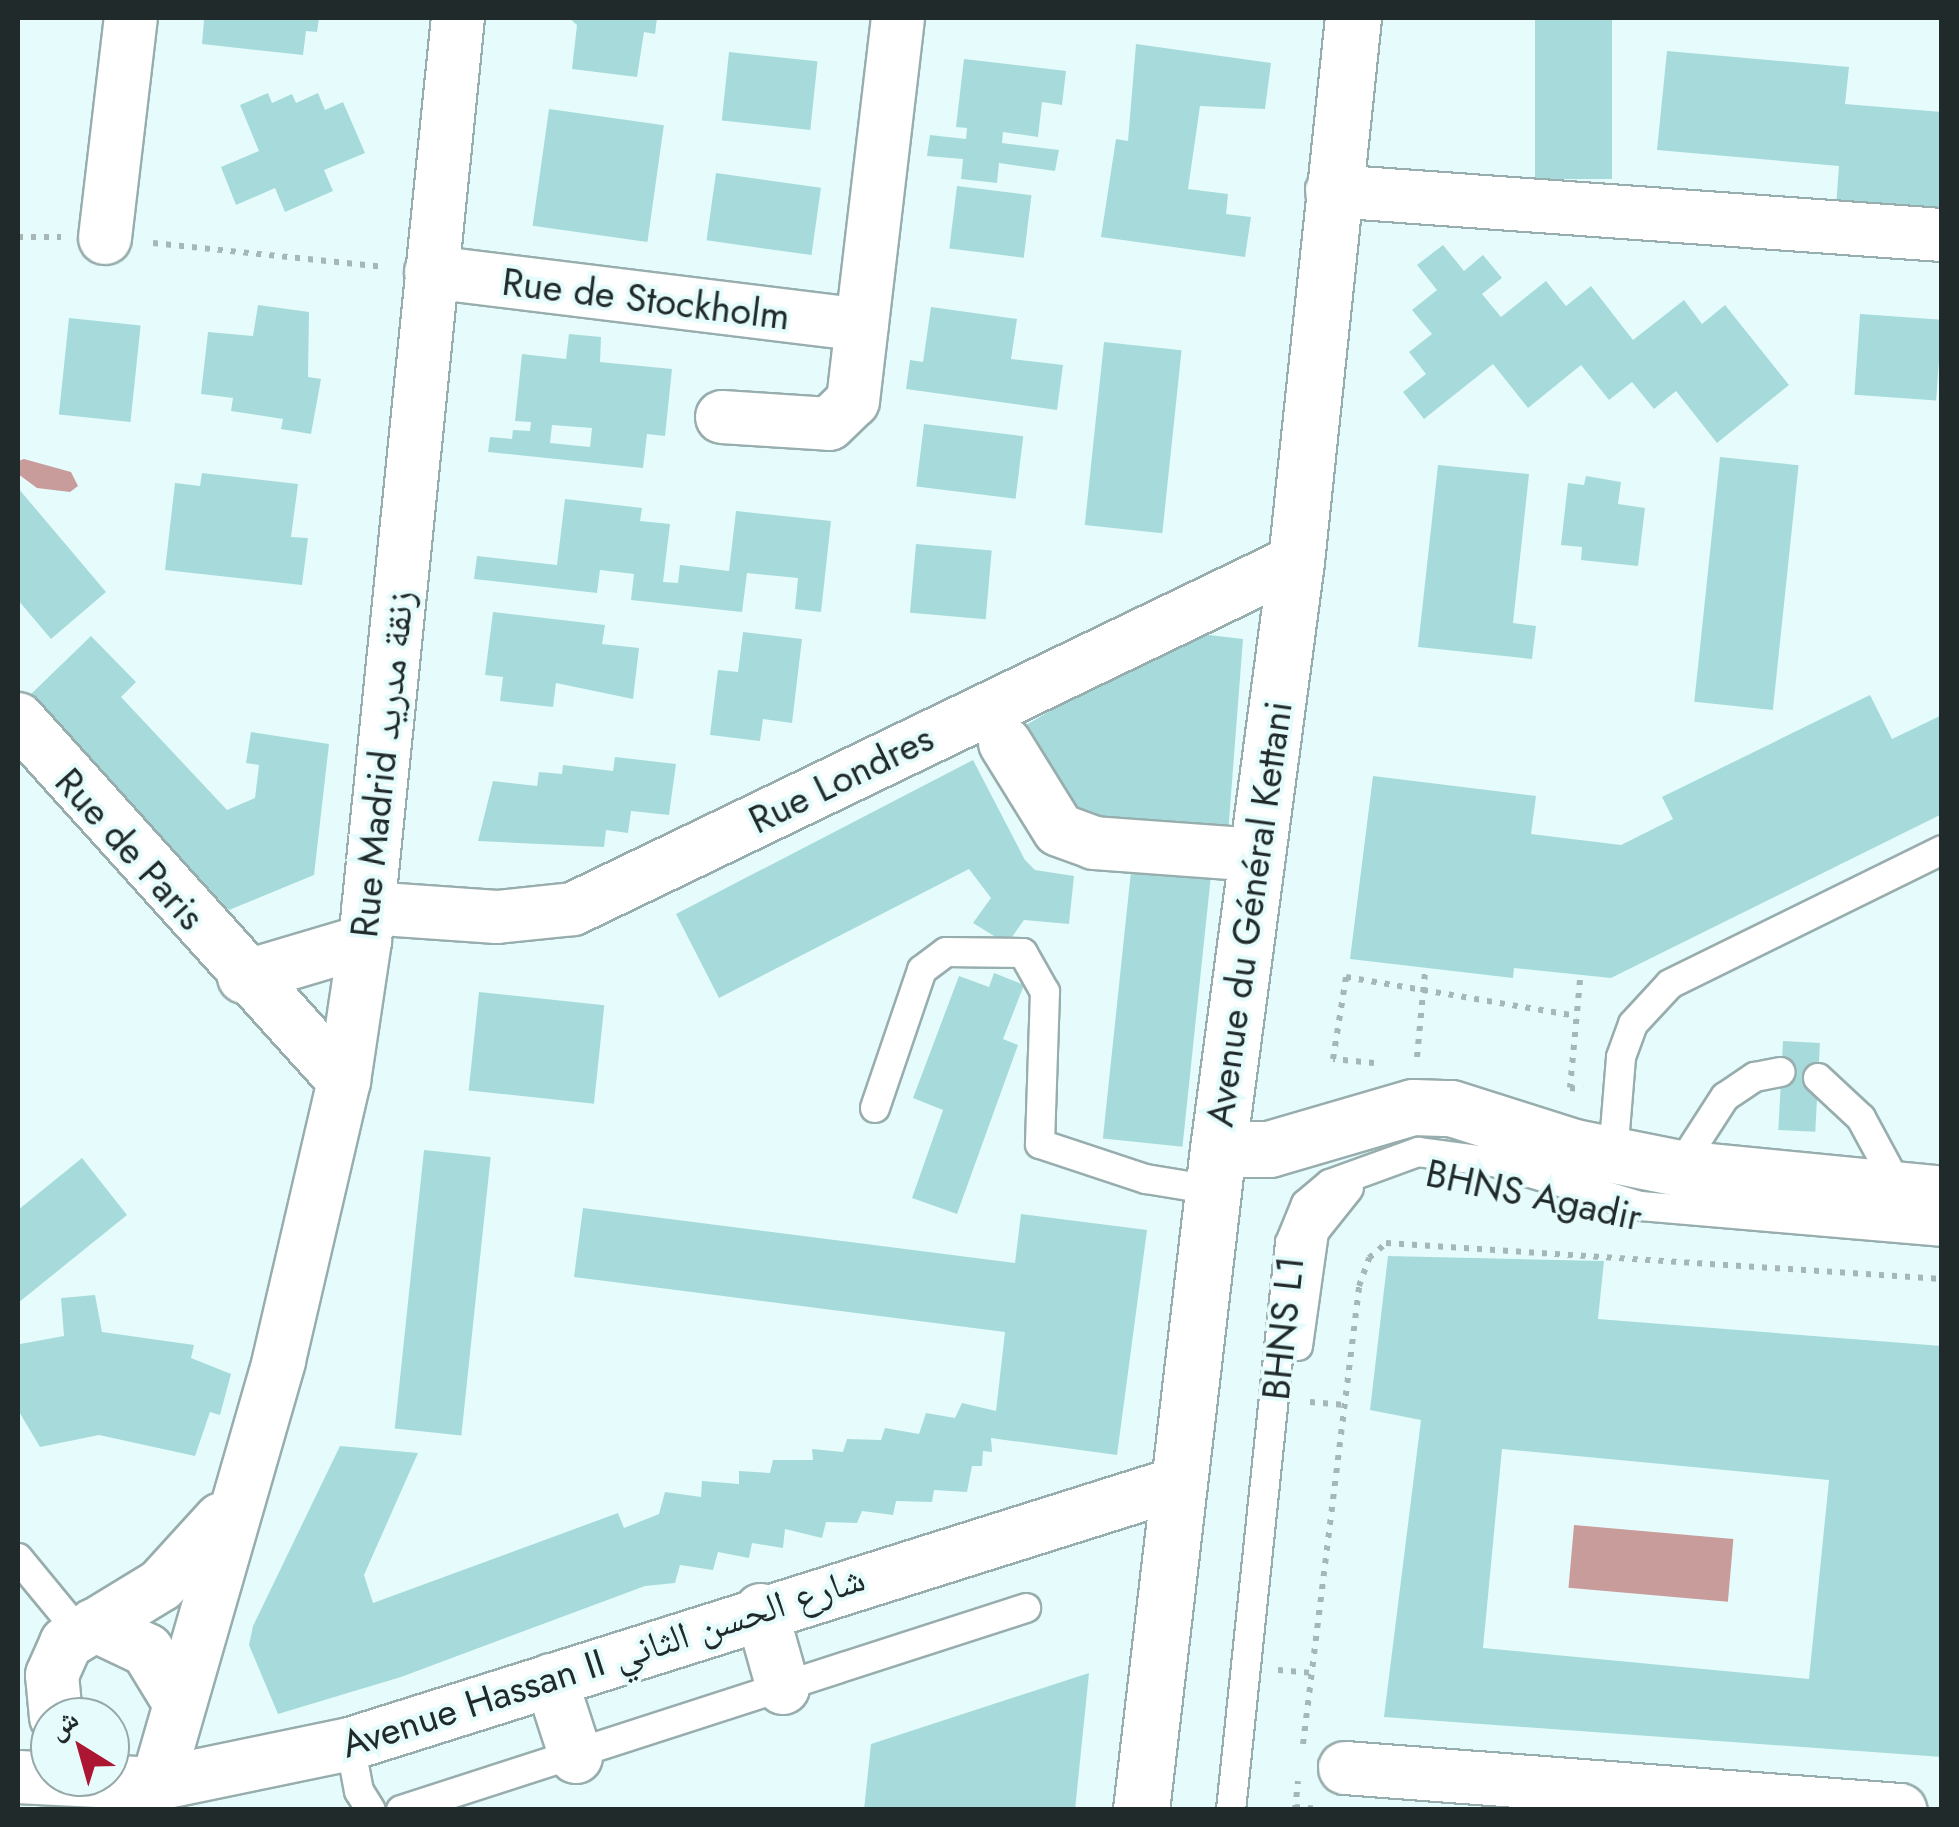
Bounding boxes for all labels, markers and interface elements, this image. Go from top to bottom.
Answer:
street label: Rue de Stockholm [500,259,792,339]
street label: Rue Madrid زنقة مدريد [341,588,423,940]
street label: Avenue du Général Kettani [1197,698,1301,1130]
street label: Rue Londres [742,715,940,843]
street label: Rue de Paris [46,759,214,939]
street label: BHNS Agadir [1422,1150,1646,1240]
street label: BHNS L1 [1253,1254,1313,1402]
street label: Avenue Hassan II شارع الحسن الثاني [336,1555,870,1767]
north arrow [30,1697,130,1797]
text: ش [39,1699,87,1750]

